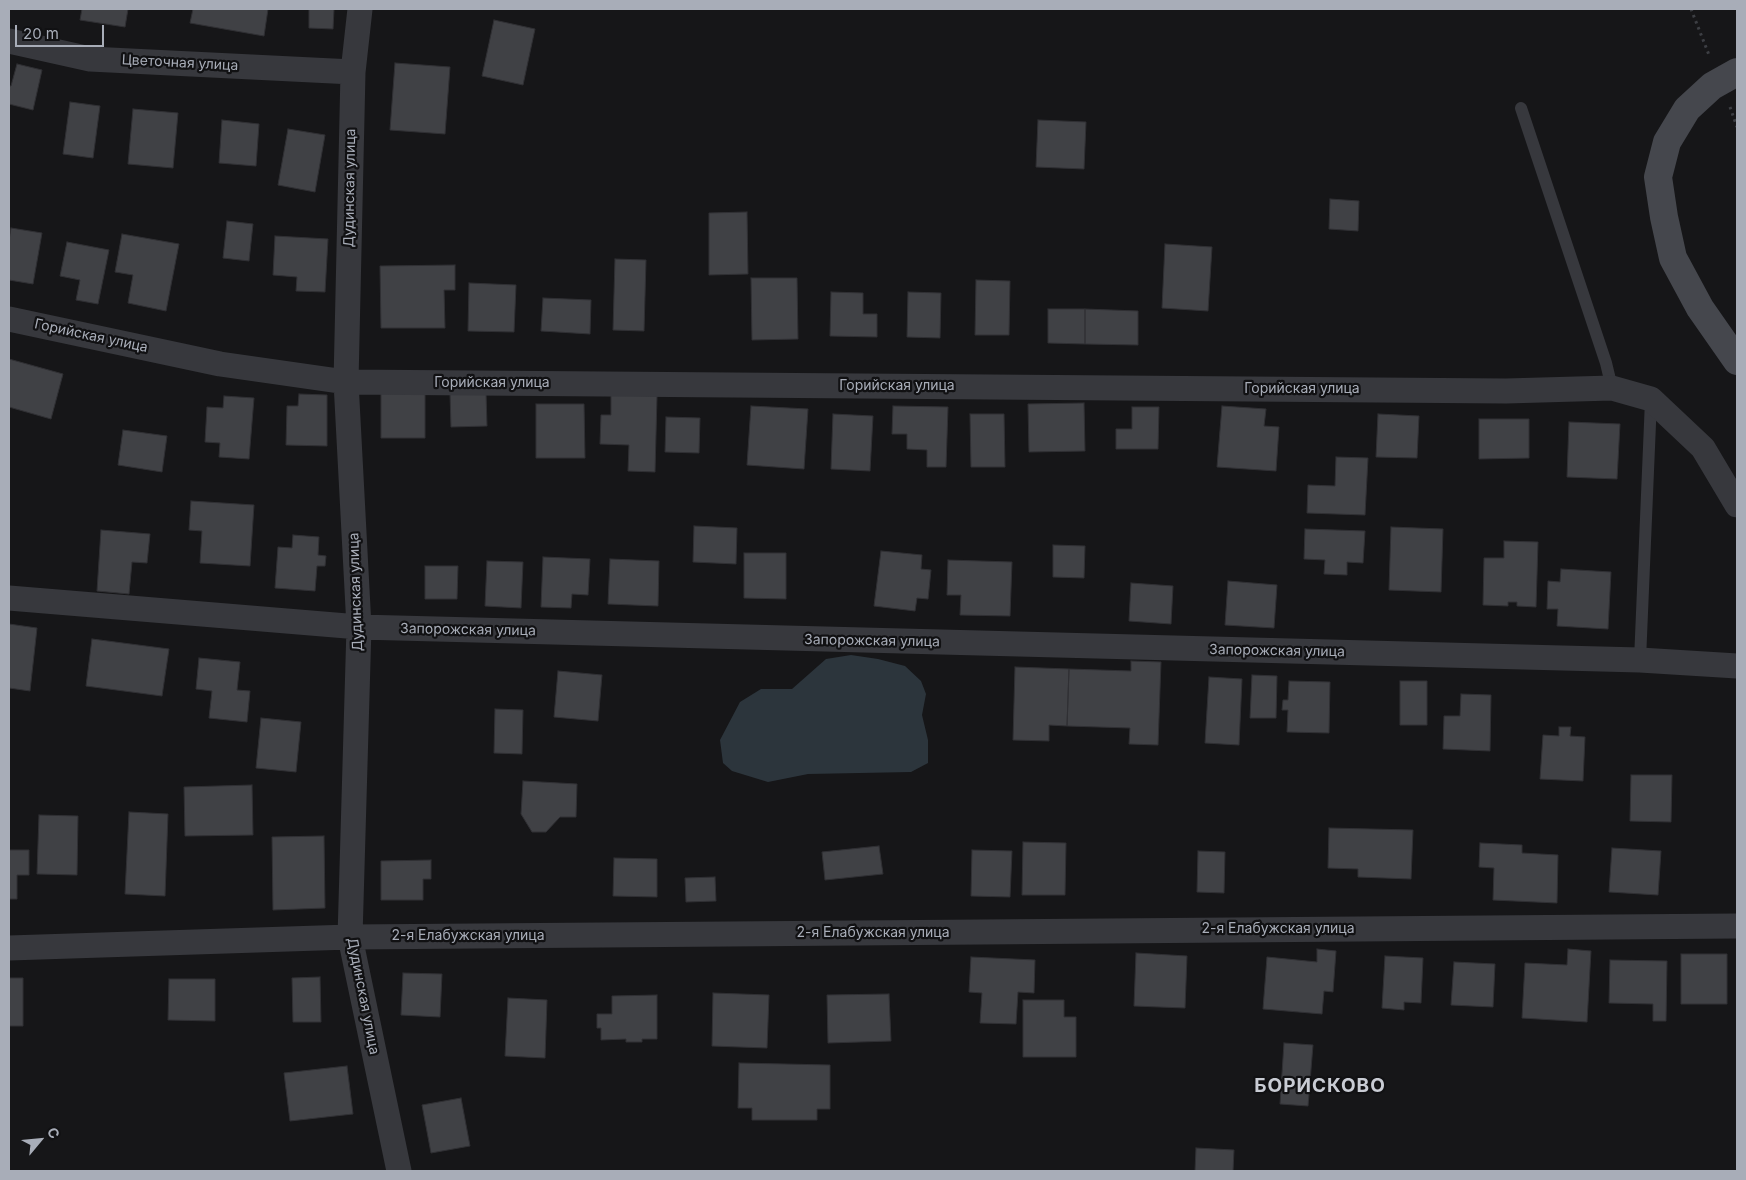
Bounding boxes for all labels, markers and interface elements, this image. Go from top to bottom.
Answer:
scale bar [18,15,106,47]
text: 20 m [23,24,59,43]
street label: Цветочная улица [121,52,239,74]
street label: Дудинская улица [341,128,359,248]
street label: Горийская улица [33,316,149,356]
street label: Горийская улица [434,375,550,391]
street label: Горийская улица [839,378,955,394]
street label: Горийская улица [1244,381,1360,397]
street label: Дудинская улица [346,532,366,652]
street label: Запорожская улица [400,620,536,640]
street label: Запорожская улица [804,631,940,651]
street label: Запорожская улица [1209,641,1345,661]
street label: 2-я Елабужская улица [1201,921,1355,937]
street label: 2-я Елабужская улица [796,925,950,941]
street label: 2-я Елабужская улица [391,928,545,944]
street label: Дудинская улица [343,936,383,1056]
district label: БОРИСКОВО [1253,1075,1387,1097]
north arrow [15,1115,65,1165]
text: С [44,1124,64,1141]

